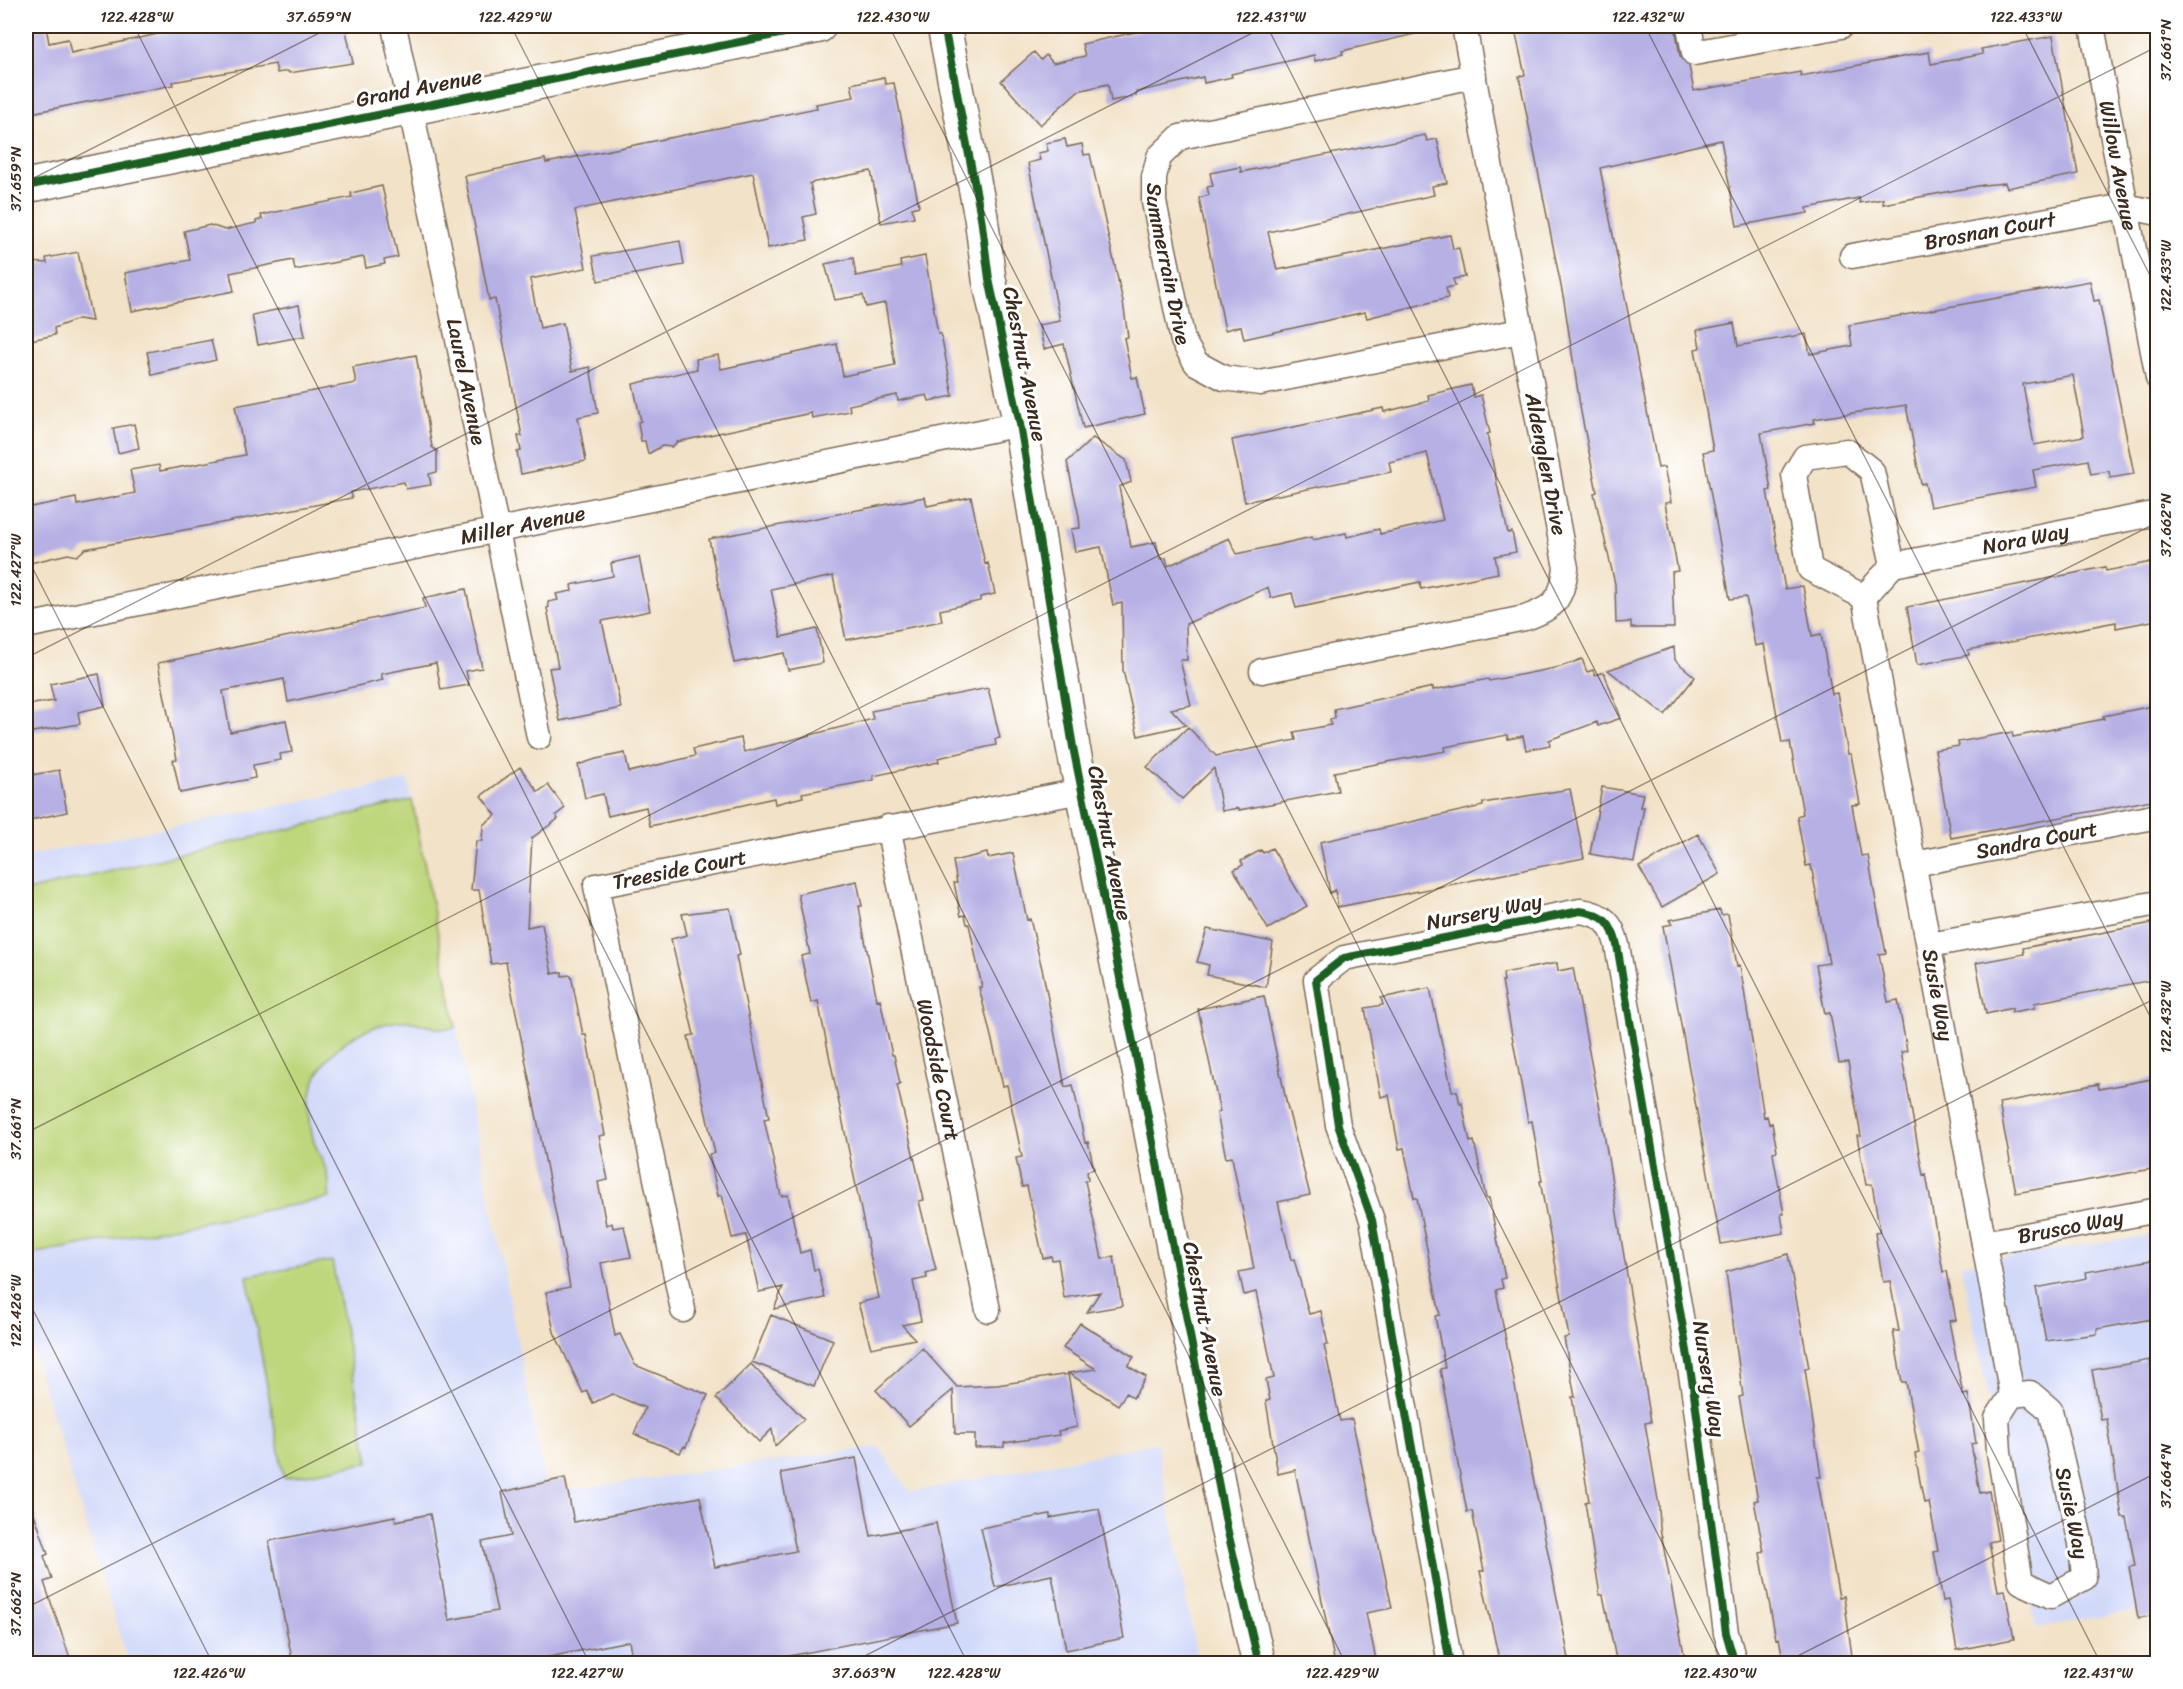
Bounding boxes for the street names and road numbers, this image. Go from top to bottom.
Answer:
street label: Grand Avenue [353,57,486,119]
street label: Willow Avenue [2087,97,2149,234]
street label: Summerrain Drive [1135,183,1202,348]
street label: Brosnan Court [1921,200,2060,261]
street label: Chestnut Avenue [991,283,1059,445]
street label: Laurel Avenue [435,315,498,449]
street label: Aldenglen Drive [1513,388,1579,539]
street label: Miller Avenue [457,494,589,556]
street label: Nora Way [1979,512,2072,566]
street label: Chestnut Avenue [1076,762,1144,924]
street label: Sandra Court [1972,809,2101,871]
street label: Treeside Court [609,838,750,901]
street label: Nursery Way [1423,882,1545,942]
street label: Susie Way [1911,946,1965,1044]
street label: Woodside Court [905,995,972,1144]
street label: Brusco Way [2014,1198,2127,1255]
street label: Chestnut Avenue [1171,1238,1239,1400]
street label: Nursery Way [1681,1318,1737,1440]
street label: Susie Way [2044,1463,2100,1563]

